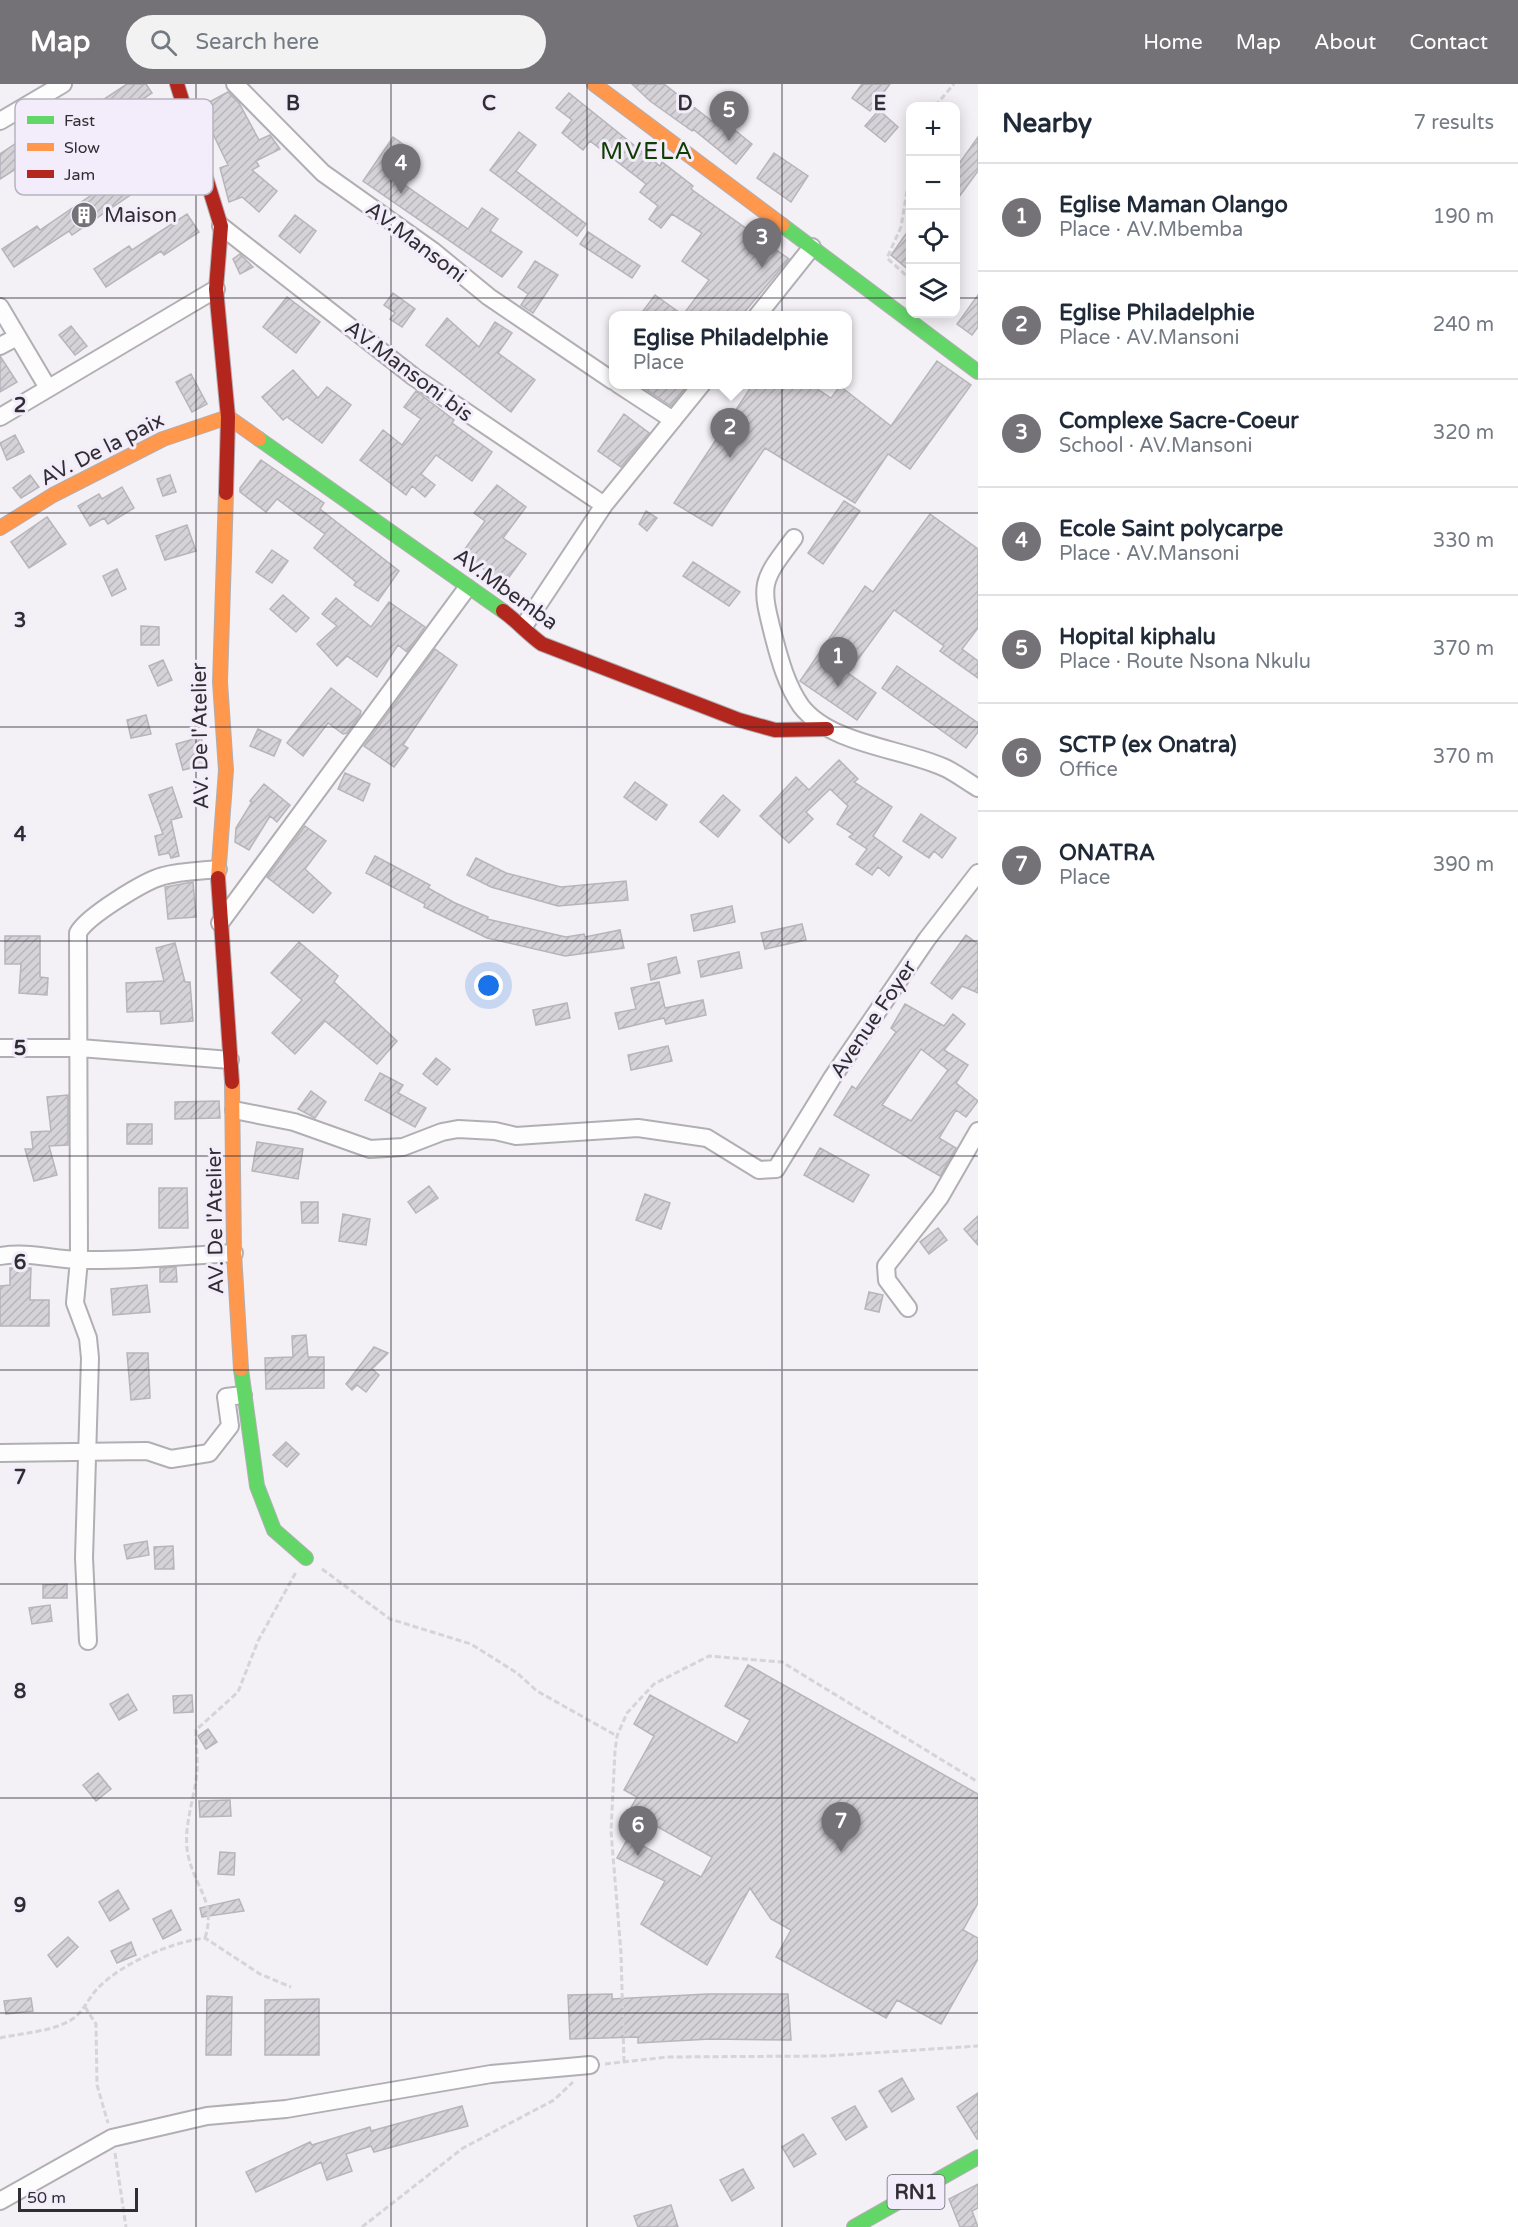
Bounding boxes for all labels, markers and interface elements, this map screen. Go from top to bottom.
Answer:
search box [126,15,546,69]
text: Map [30,25,90,59]
icon: search [147,26,180,59]
text: Search here [195,29,319,55]
text: Home [1143,30,1203,55]
text: Map [1236,30,1281,55]
text: About [1314,30,1376,55]
text: Contact [1409,30,1488,55]
text: B [286,92,300,116]
text: C [482,92,496,116]
text: D [677,92,693,116]
pin: 5 [710,92,748,141]
text: E [874,92,887,116]
legend [15,99,213,195]
map controls [906,102,960,318]
button: + [906,102,960,156]
text: Nearby [1002,108,1092,139]
text: Fast [64,111,95,131]
text: 7 results [1414,111,1494,135]
district label: MVELA [600,137,694,166]
text: Slow [64,138,100,158]
pin: 4 [382,144,420,194]
button: − [906,156,960,210]
text: Jam [64,165,95,185]
text: Eglise Maman Olango [1059,192,1288,218]
street label: AV.Mansoni [361,197,471,288]
building icon: Maison [69,200,99,230]
place label: Maison [104,203,177,228]
text: 1 [1015,205,1028,229]
text: 190 m [1433,205,1494,229]
button: locate [906,210,960,264]
pin: 3 [742,218,782,268]
text: Place · AV.Mbemba [1059,218,1243,242]
button: layers [906,264,960,318]
text: Eglise Philadelphie [1059,300,1255,326]
popup [609,311,852,389]
text: 2 [1015,313,1028,337]
text: 240 m [1433,313,1494,337]
street label: AV.Mansoni bis [340,315,477,427]
text: Eglise Philadelphie [633,325,828,351]
text: Place · AV.Mansoni [1059,326,1240,350]
text: Place [633,351,684,375]
text: 2 [14,394,26,418]
street label: AV. De la paix [36,407,168,491]
pin: 2 [710,408,750,458]
text: Complexe Sacre-Coeur [1059,408,1299,434]
text: 3 [1015,421,1028,445]
text: 320 m [1433,421,1494,445]
text: School · AV.Mansoni [1059,434,1253,458]
text: Ecole Saint polycarpe [1059,516,1283,542]
text: 4 [1015,529,1028,553]
text: 330 m [1433,529,1494,553]
text: Place · AV.Mansoni [1059,542,1240,566]
street label: AV.Mbemba [449,543,563,636]
text: 3 [14,609,26,633]
text: Hopital kiphalu [1059,624,1216,650]
text: 5 [1015,637,1028,661]
text: 370 m [1433,637,1494,661]
pin: 1 [818,638,858,687]
text: Place · Route Nsona Nkulu [1059,650,1311,674]
street label: AV. De l'Atelier [187,662,214,810]
text: SCTP (ex Onatra) [1059,732,1237,758]
text: 6 [1015,745,1028,769]
text: 370 m [1433,745,1494,769]
text: Office [1059,758,1118,782]
text: 4 [14,823,27,847]
text: ONATRA [1059,840,1155,866]
text: 7 [1015,853,1028,877]
text: 390 m [1433,853,1494,877]
text: Place [1059,866,1110,890]
street label: Avenue Foyer [825,956,922,1083]
your location [474,971,503,1000]
text: 5 [14,1037,26,1061]
street label: AV. De l'Atelier [202,1147,229,1295]
text: 6 [14,1251,26,1275]
text: 7 [14,1466,26,1490]
text: 8 [14,1680,26,1704]
pin: 7 [822,1802,860,1852]
pin: 6 [618,1806,658,1856]
text: 9 [14,1894,26,1918]
road number: RN1 [888,2175,944,2209]
scale bar [18,2185,138,2212]
text: 50 m [27,2188,66,2208]

